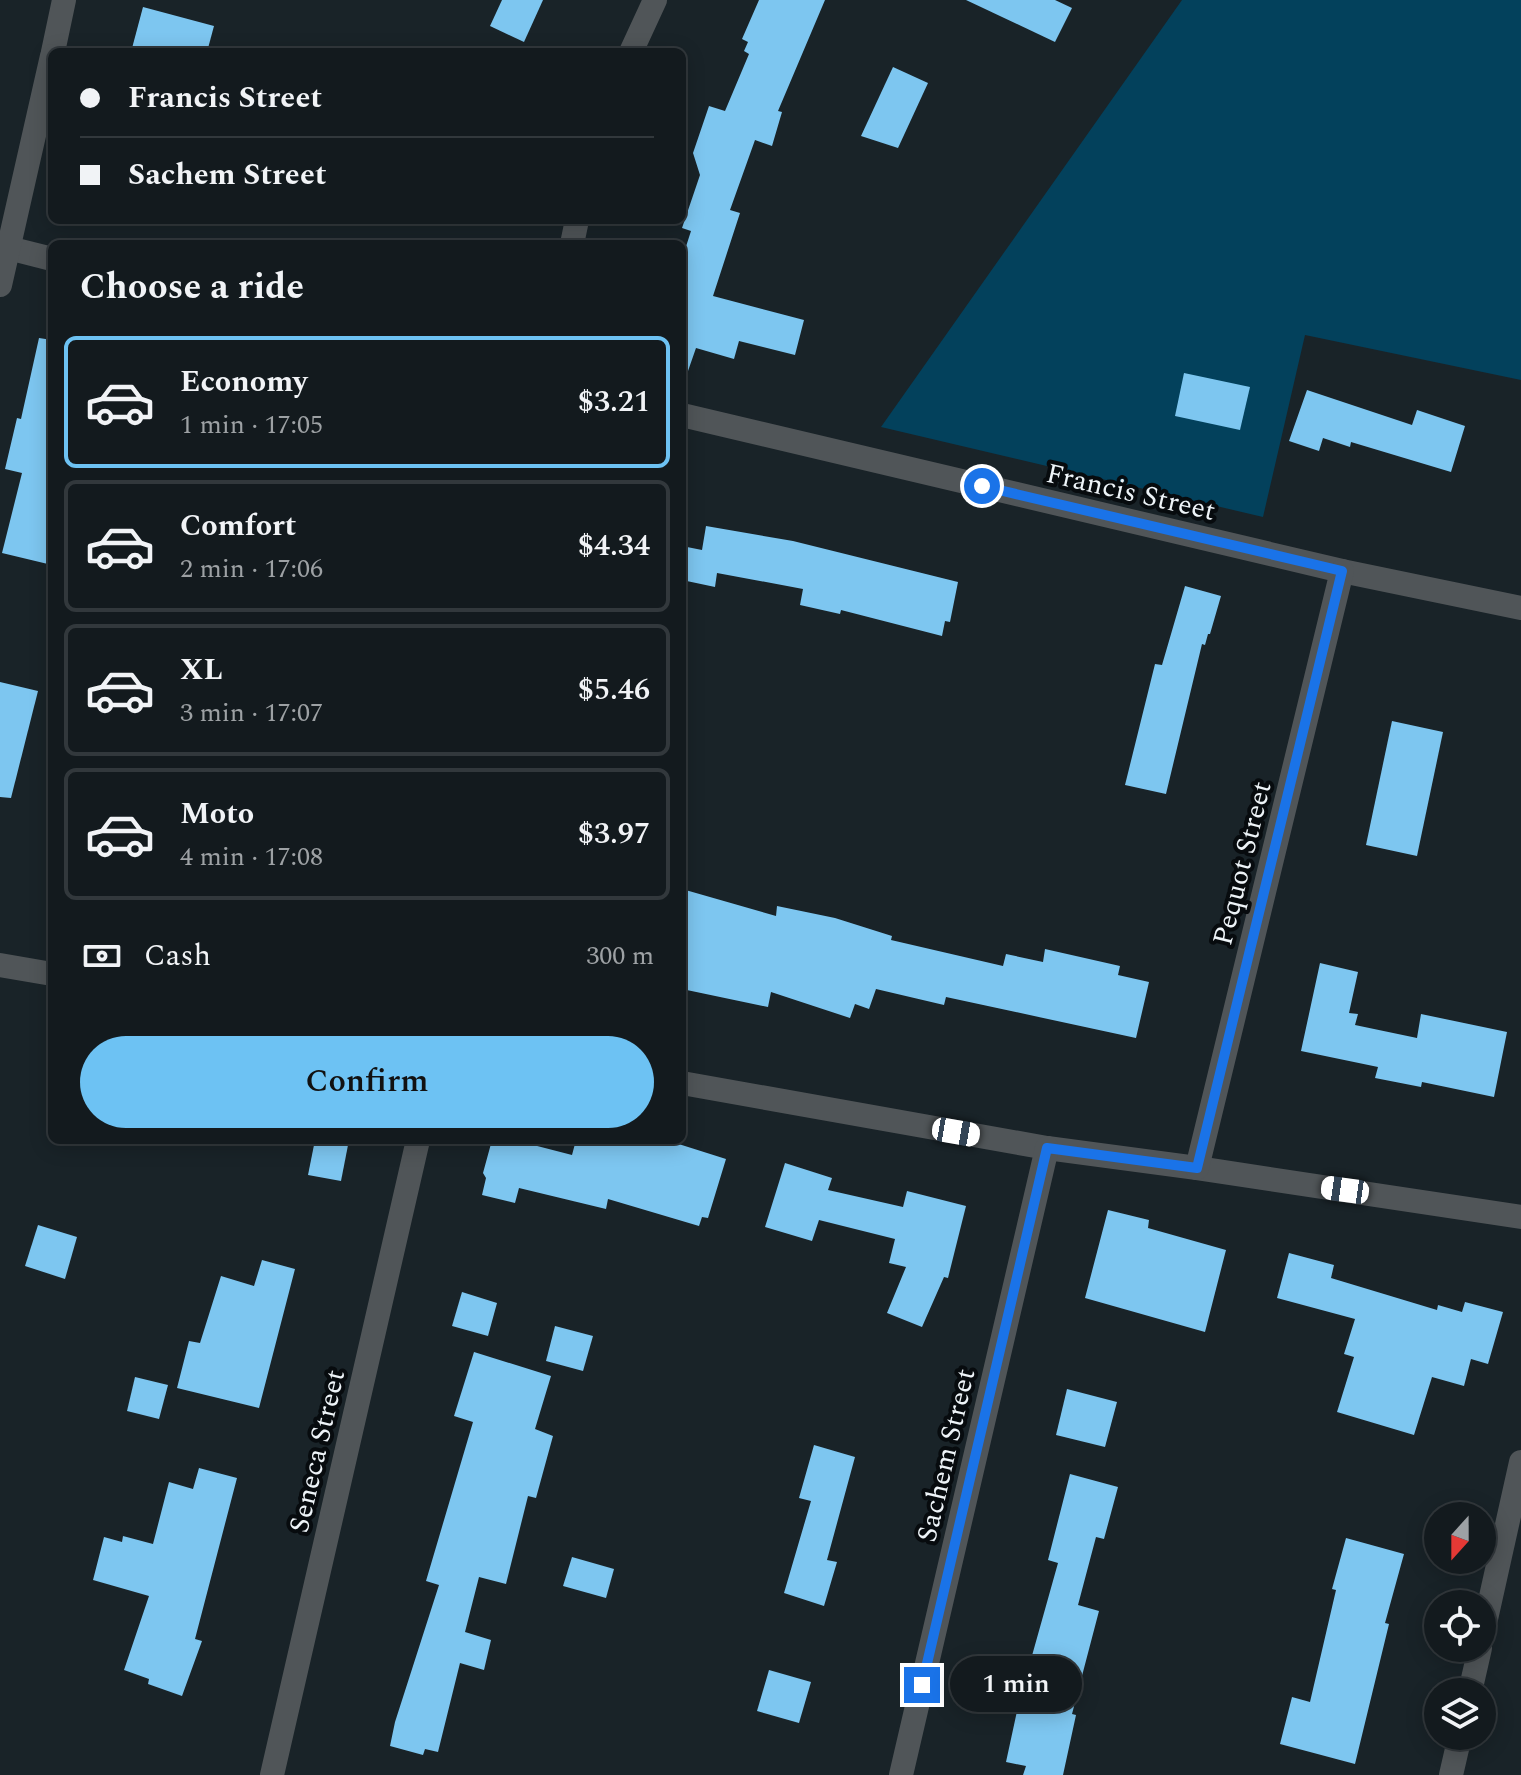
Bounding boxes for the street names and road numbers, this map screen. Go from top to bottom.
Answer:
street label: Francis Street [1042,452,1220,533]
street label: Pequot Street [1201,777,1284,950]
street label: Sachem Street [906,1364,987,1546]
street label: Seneca Street [278,1365,357,1537]

